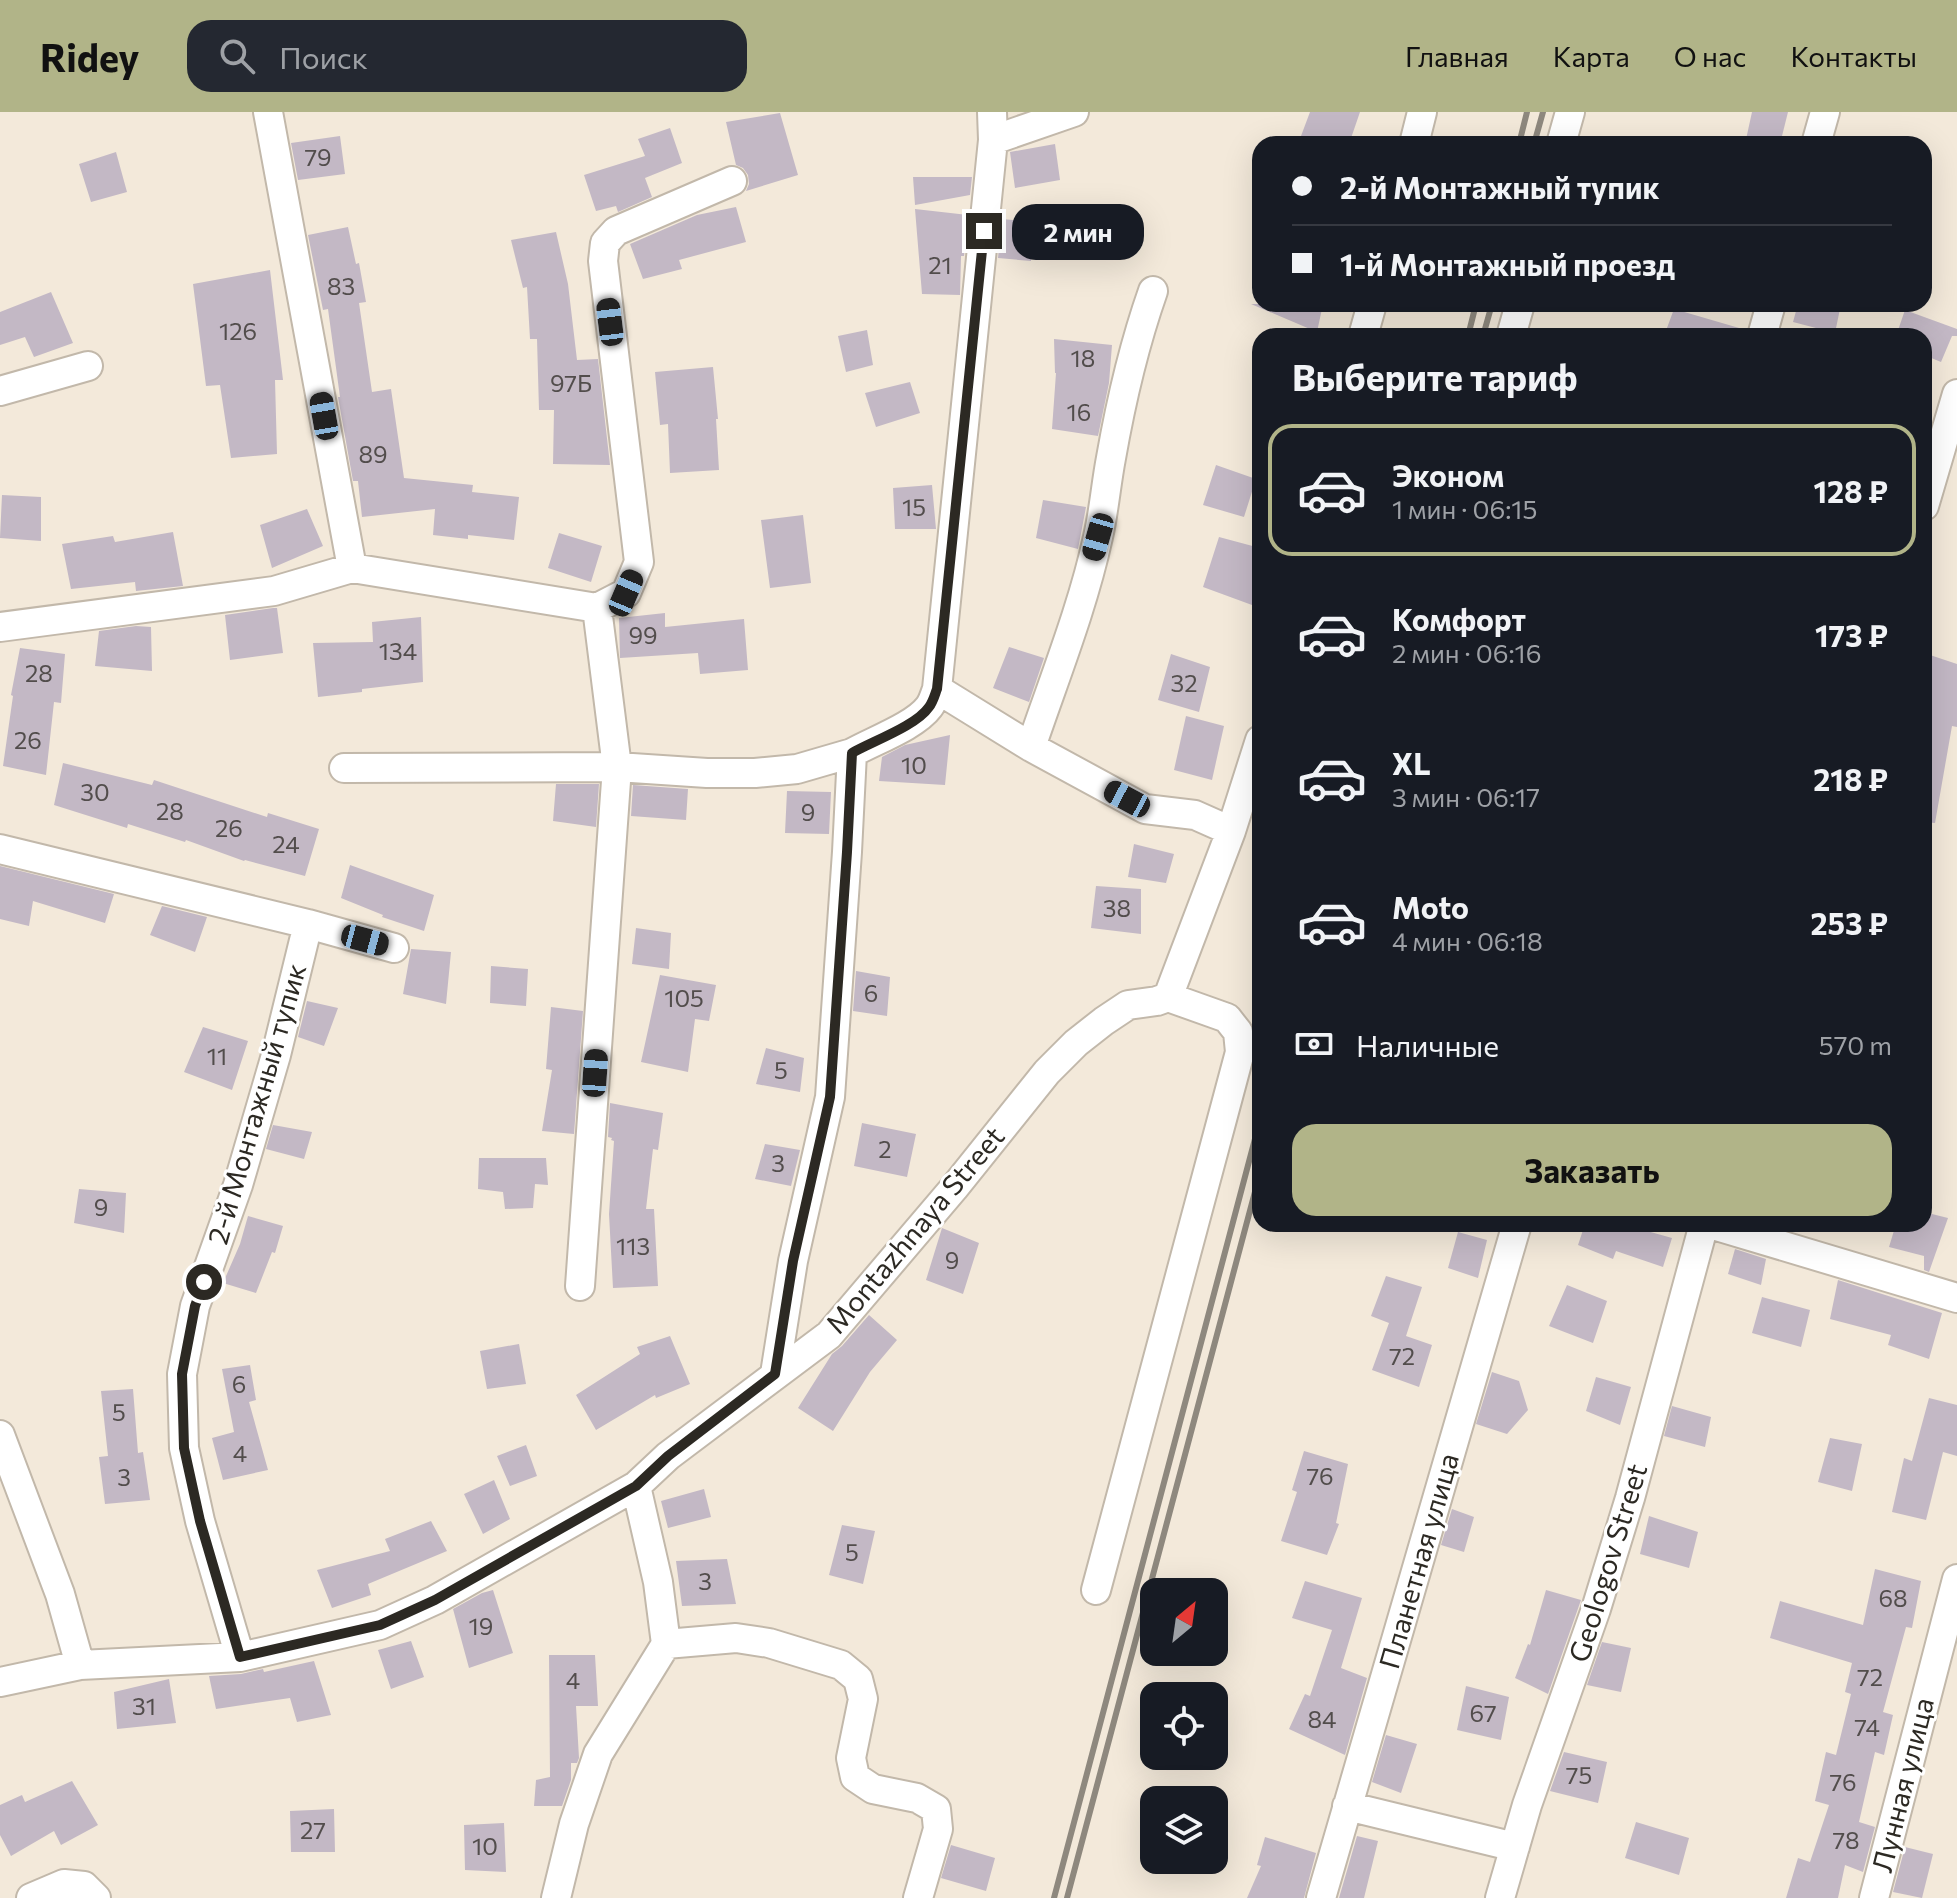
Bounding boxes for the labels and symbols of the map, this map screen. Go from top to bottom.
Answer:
house number: 79 [304,142,332,171]
callout: 2 мин [1012,203,1144,259]
route end [966,213,1002,249]
house number: 21 [928,250,952,279]
house number: 83 [327,271,355,300]
car [595,297,625,347]
house number: 126 [219,316,257,345]
house number: 18 [1071,343,1095,372]
house number: 97Б [550,368,592,397]
car [308,390,340,442]
house number: 16 [1067,397,1091,426]
house number: 89 [358,439,388,468]
house number: 15 [902,492,926,521]
car [1080,511,1116,563]
car [606,566,646,620]
house number: 99 [628,620,658,649]
house number: 134 [379,636,417,665]
house number: 28 [25,658,53,687]
house number: 32 [1171,668,1197,697]
house number: 26 [14,725,42,754]
house number: 10 [901,750,927,779]
house number: 30 [80,777,110,806]
car [1100,777,1154,821]
house number: 28 [156,796,184,825]
house number: 9 [801,797,815,826]
house number: 26 [215,813,243,842]
house number: 24 [272,829,300,858]
house number: 38 [1103,893,1131,922]
car [339,922,391,958]
street label: 2-й Монтажный тупик [200,959,312,1248]
house number: 6 [864,978,878,1007]
house number: 105 [664,983,704,1012]
house number: 11 [207,1041,227,1070]
car [581,1048,609,1098]
house number: 5 [774,1055,788,1084]
street label: Montazhnaya Street [818,1119,1011,1340]
house number: 2 [878,1134,892,1163]
house number: 3 [771,1148,785,1177]
house number: 9 [94,1192,108,1221]
house number: 113 [616,1231,650,1260]
house number: 9 [945,1245,959,1274]
route start [186,1264,222,1300]
house number: 72 [1389,1341,1415,1370]
house number: 6 [232,1369,246,1398]
house number: 5 [112,1397,126,1426]
house number: 4 [233,1438,247,1467]
street label: Планетная улица [1371,1449,1465,1672]
street label: Geologov Street [1561,1459,1653,1666]
house number: 76 [1306,1461,1334,1490]
house number: 3 [117,1462,131,1491]
house number: 5 [845,1537,859,1566]
house number: 3 [698,1566,712,1595]
north arrow [1140,1578,1228,1666]
house number: 68 [1878,1583,1908,1612]
house number: 19 [469,1611,493,1640]
house number: 72 [1857,1662,1883,1691]
house number: 4 [566,1665,580,1694]
house number: 31 [132,1691,156,1720]
street label: Лунная улица [1864,1694,1940,1876]
house number: 67 [1469,1698,1497,1727]
house number: 84 [1308,1704,1336,1733]
house number: 74 [1854,1712,1880,1741]
house number: 75 [1566,1760,1592,1789]
house number: 76 [1829,1767,1857,1796]
house number: 27 [300,1815,326,1844]
house number: 78 [1832,1825,1860,1854]
house number: 10 [472,1831,498,1860]

